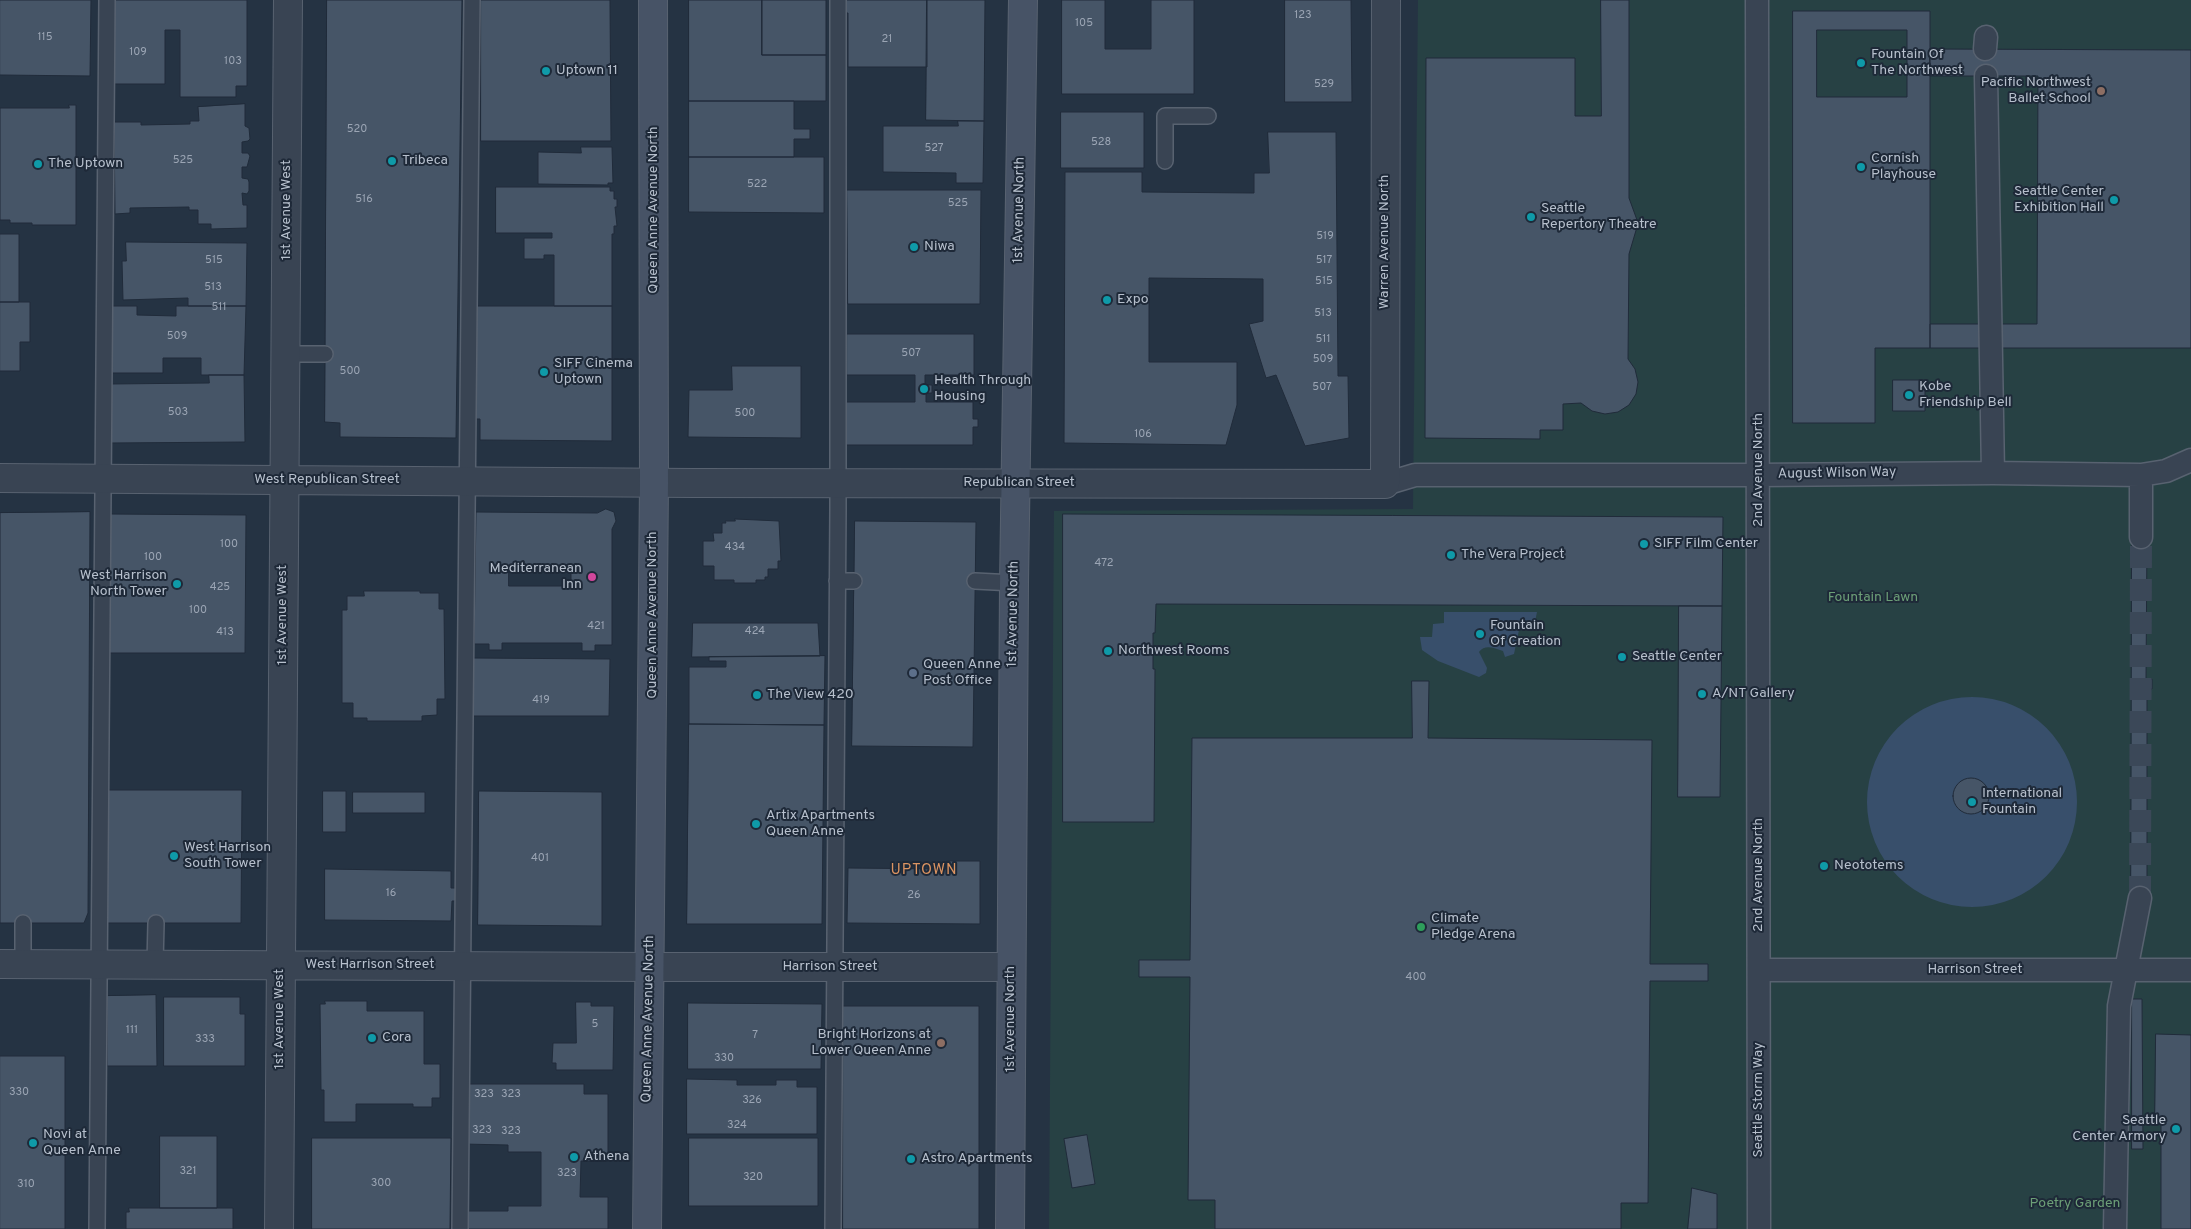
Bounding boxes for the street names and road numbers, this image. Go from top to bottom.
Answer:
street label: Queen Anne Avenue North [646,126,662,294]
street label: 1st Avenue North [1011,157,1029,263]
street label: 1st Avenue West [279,160,295,260]
street label: Warren Avenue North [1377,175,1393,309]
street label: 2nd Avenue North [1751,413,1767,527]
street label: August Wilson Way [1778,465,1896,483]
street label: West Republican Street [254,472,400,488]
street label: Republican Street [963,475,1075,491]
street label: Queen Anne Avenue North [645,531,661,699]
street label: 1st Avenue North [1005,561,1023,667]
street label: 1st Avenue West [275,565,291,665]
street label: 2nd Avenue North [1751,818,1767,932]
street label: Queen Anne Avenue North [639,935,659,1103]
street label: West Harrison Street [306,957,434,973]
street label: Harrison Street [782,959,878,975]
street label: Harrison Street [1927,962,2023,978]
street label: 1st Avenue North [1003,966,1019,1072]
street label: 1st Avenue West [272,969,288,1069]
street label: Seattle Storm Way [1751,1042,1767,1158]

